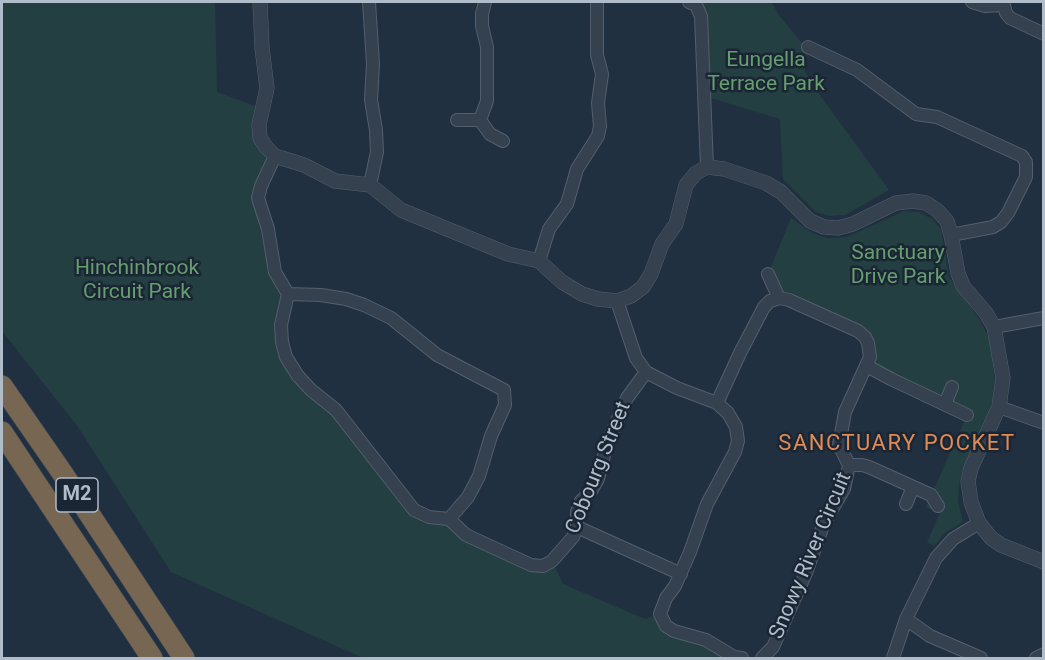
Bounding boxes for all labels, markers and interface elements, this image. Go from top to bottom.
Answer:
park label: Eungella Terrace Park [707,48,825,98]
park label: Sanctuary Drive Park [851,241,945,291]
park label: Hinchinbrook Circuit Park [75,256,199,306]
street label: Cobourg Street [561,398,637,538]
district label: SANCTUARY POCKET [778,431,1016,457]
street label: Snowy River Circuit [764,469,858,643]
road number: M2 [56,478,98,512]

